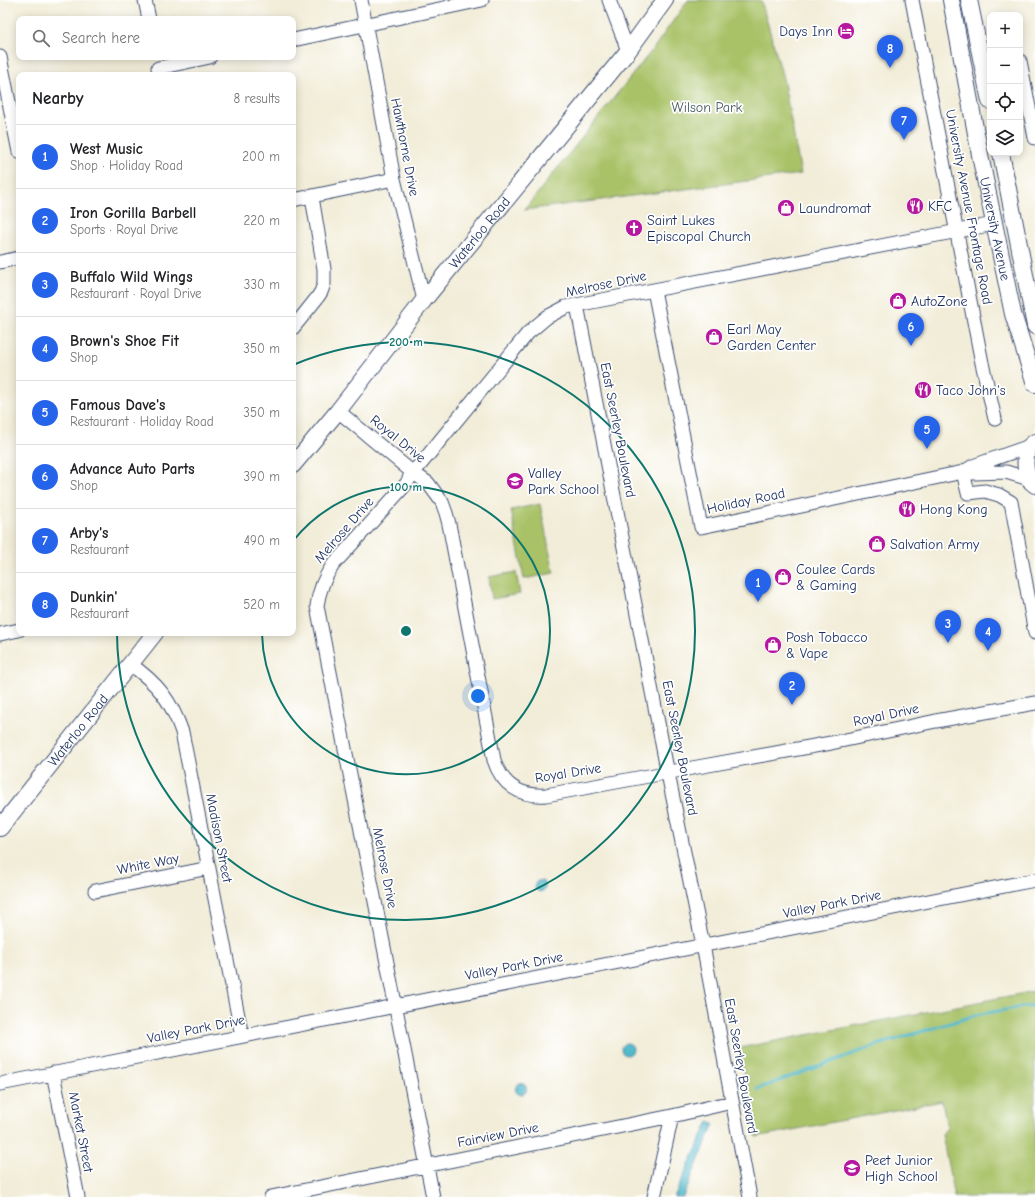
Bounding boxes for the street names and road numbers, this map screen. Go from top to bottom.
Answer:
street label: Hawthorne Drive [387,96,423,198]
street label: University Avenue Frontage Road [942,108,996,306]
street label: University Avenue [976,175,1014,281]
street label: Waterloo Road [445,193,514,272]
street label: Melrose Drive [564,267,648,301]
street label: East Seerley Boulevard [597,361,639,499]
street label: Royal Drive [367,411,429,467]
street label: Holiday Road [705,484,787,518]
street label: Melrose Drive [311,493,377,567]
street label: East Seerley Boulevard [659,679,701,817]
street label: Waterloo Road [44,691,112,770]
street label: Royal Drive [852,700,920,730]
street label: Royal Drive [534,759,602,787]
street label: Madison Street [202,792,236,885]
street label: Melrose Drive [369,826,401,910]
street label: White Way [116,850,181,878]
street label: Valley Park Drive [781,886,883,922]
street label: Valley Park Drive [463,948,565,984]
street label: East Seerley Boulevard [721,997,761,1135]
street label: Valley Park Drive [145,1011,247,1047]
street label: Market Street [65,1090,97,1175]
street label: Fairview Drive [456,1119,540,1151]

